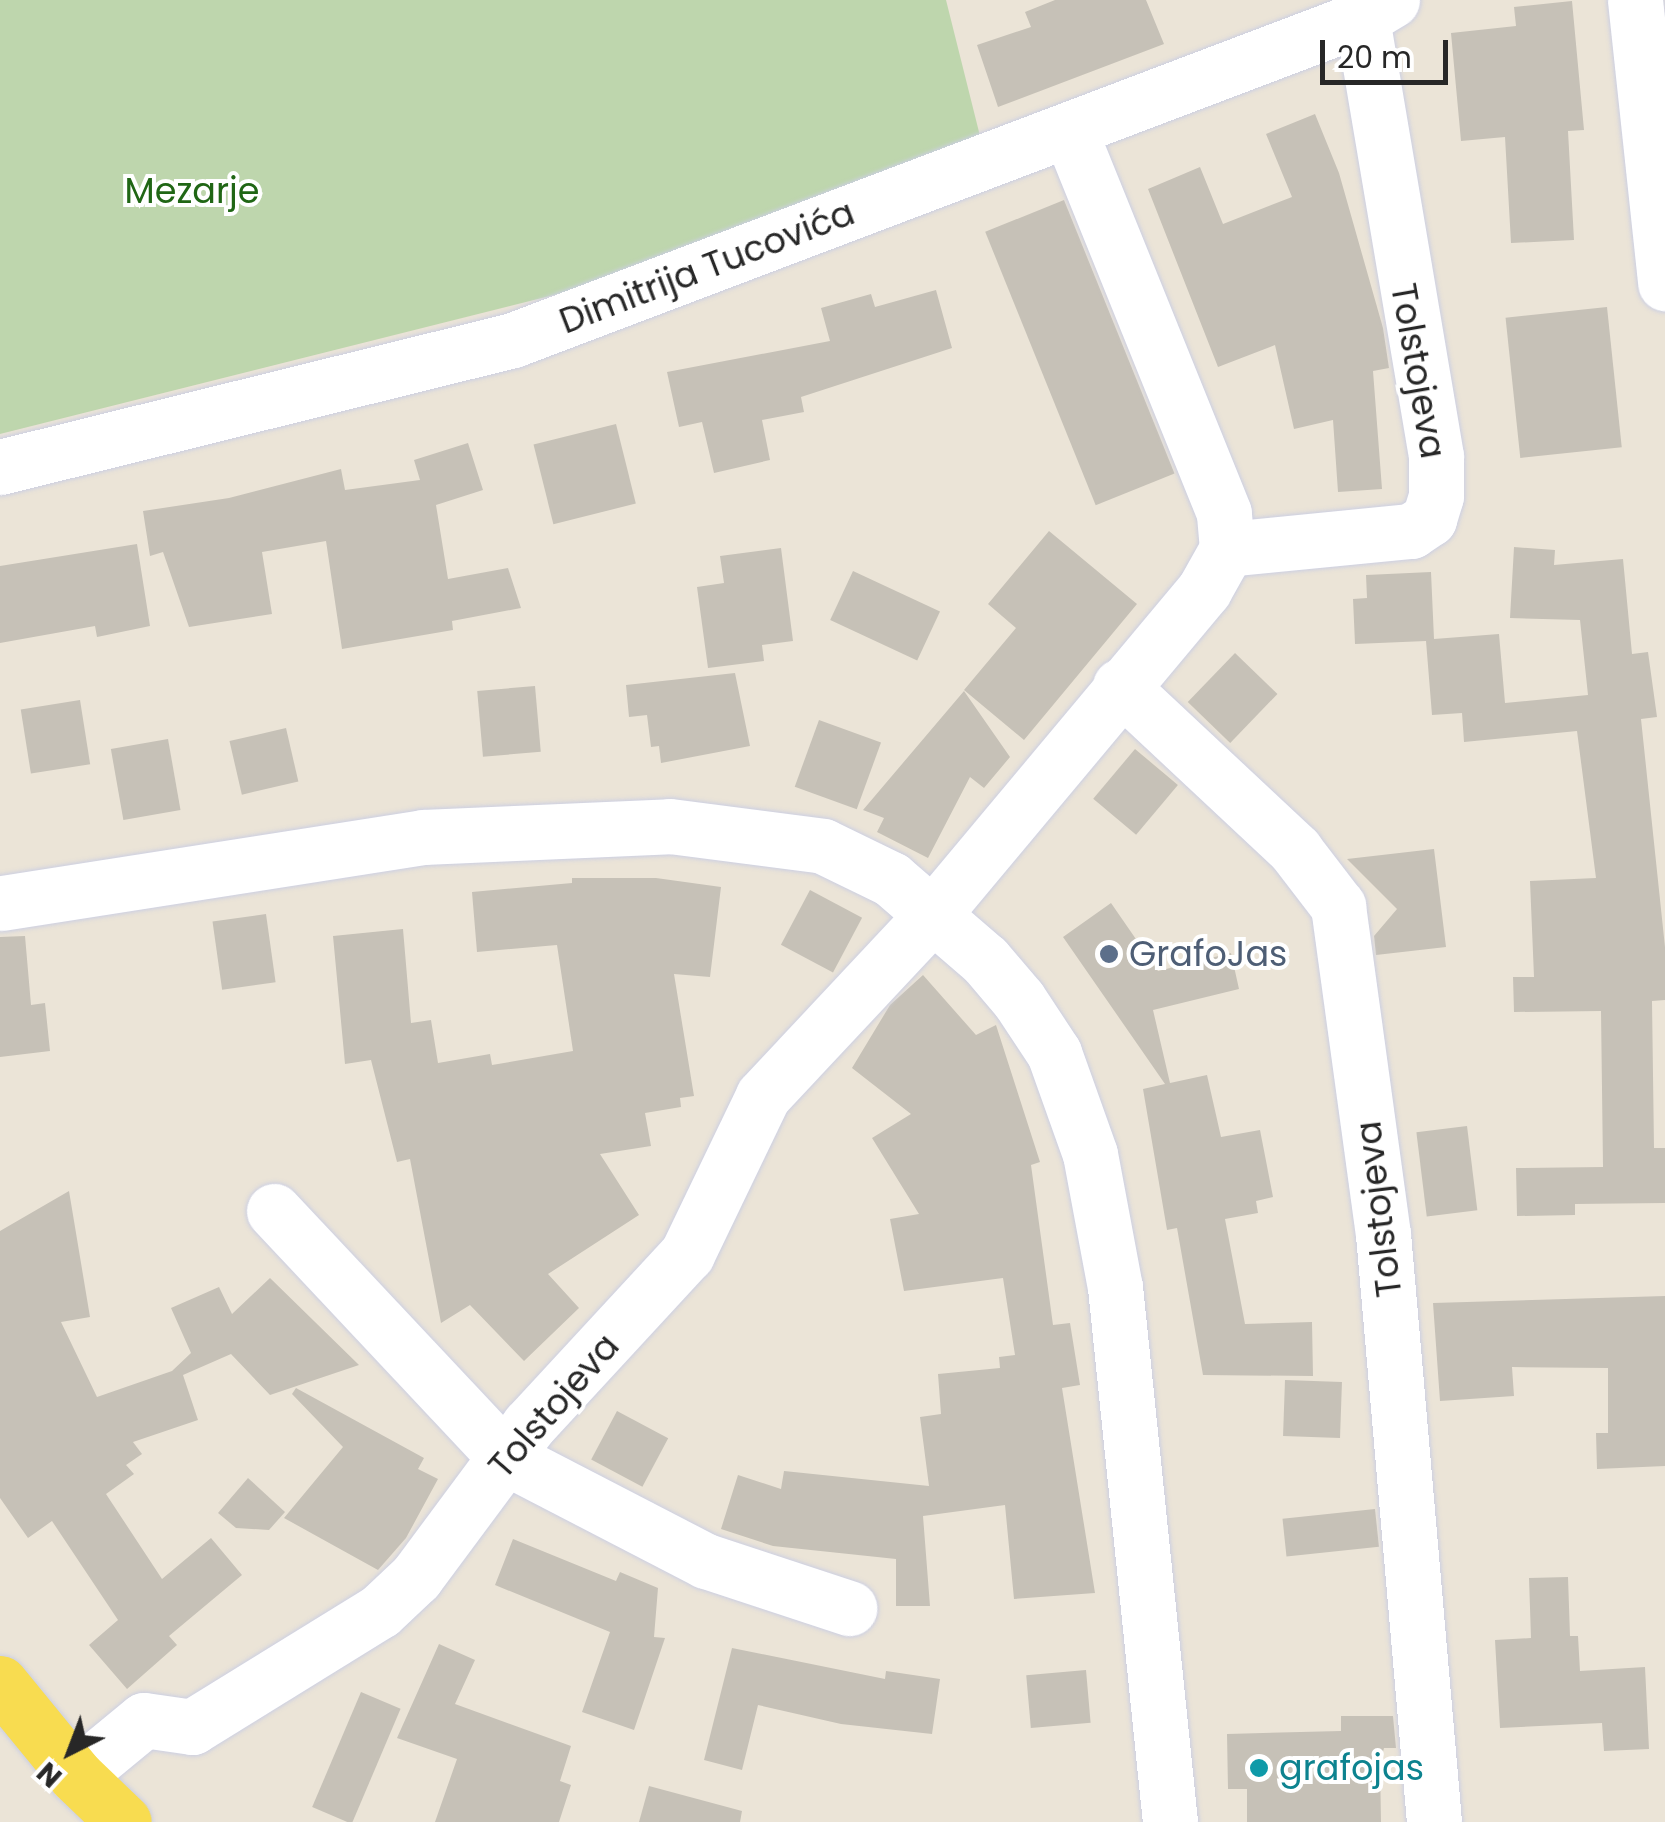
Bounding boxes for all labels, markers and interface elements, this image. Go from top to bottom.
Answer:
scale bar [1325,20,1452,82]
text: 20 m [1337,36,1412,79]
park label: Mezarje [125,170,259,212]
street label: Dimitrija Tucovića [554,191,860,343]
street label: Tolstojeva [1382,280,1454,462]
place label: GrafoJas [1129,933,1287,975]
marker: GrafoJas [1098,943,1120,965]
street label: Tolstojeva [1347,1119,1411,1299]
street label: Tolstojeva [480,1325,628,1487]
north arrow [20,1702,120,1802]
place label: grafojas [1279,1747,1424,1789]
text: N [29,1753,70,1796]
marker: grafojas [1248,1757,1270,1779]

